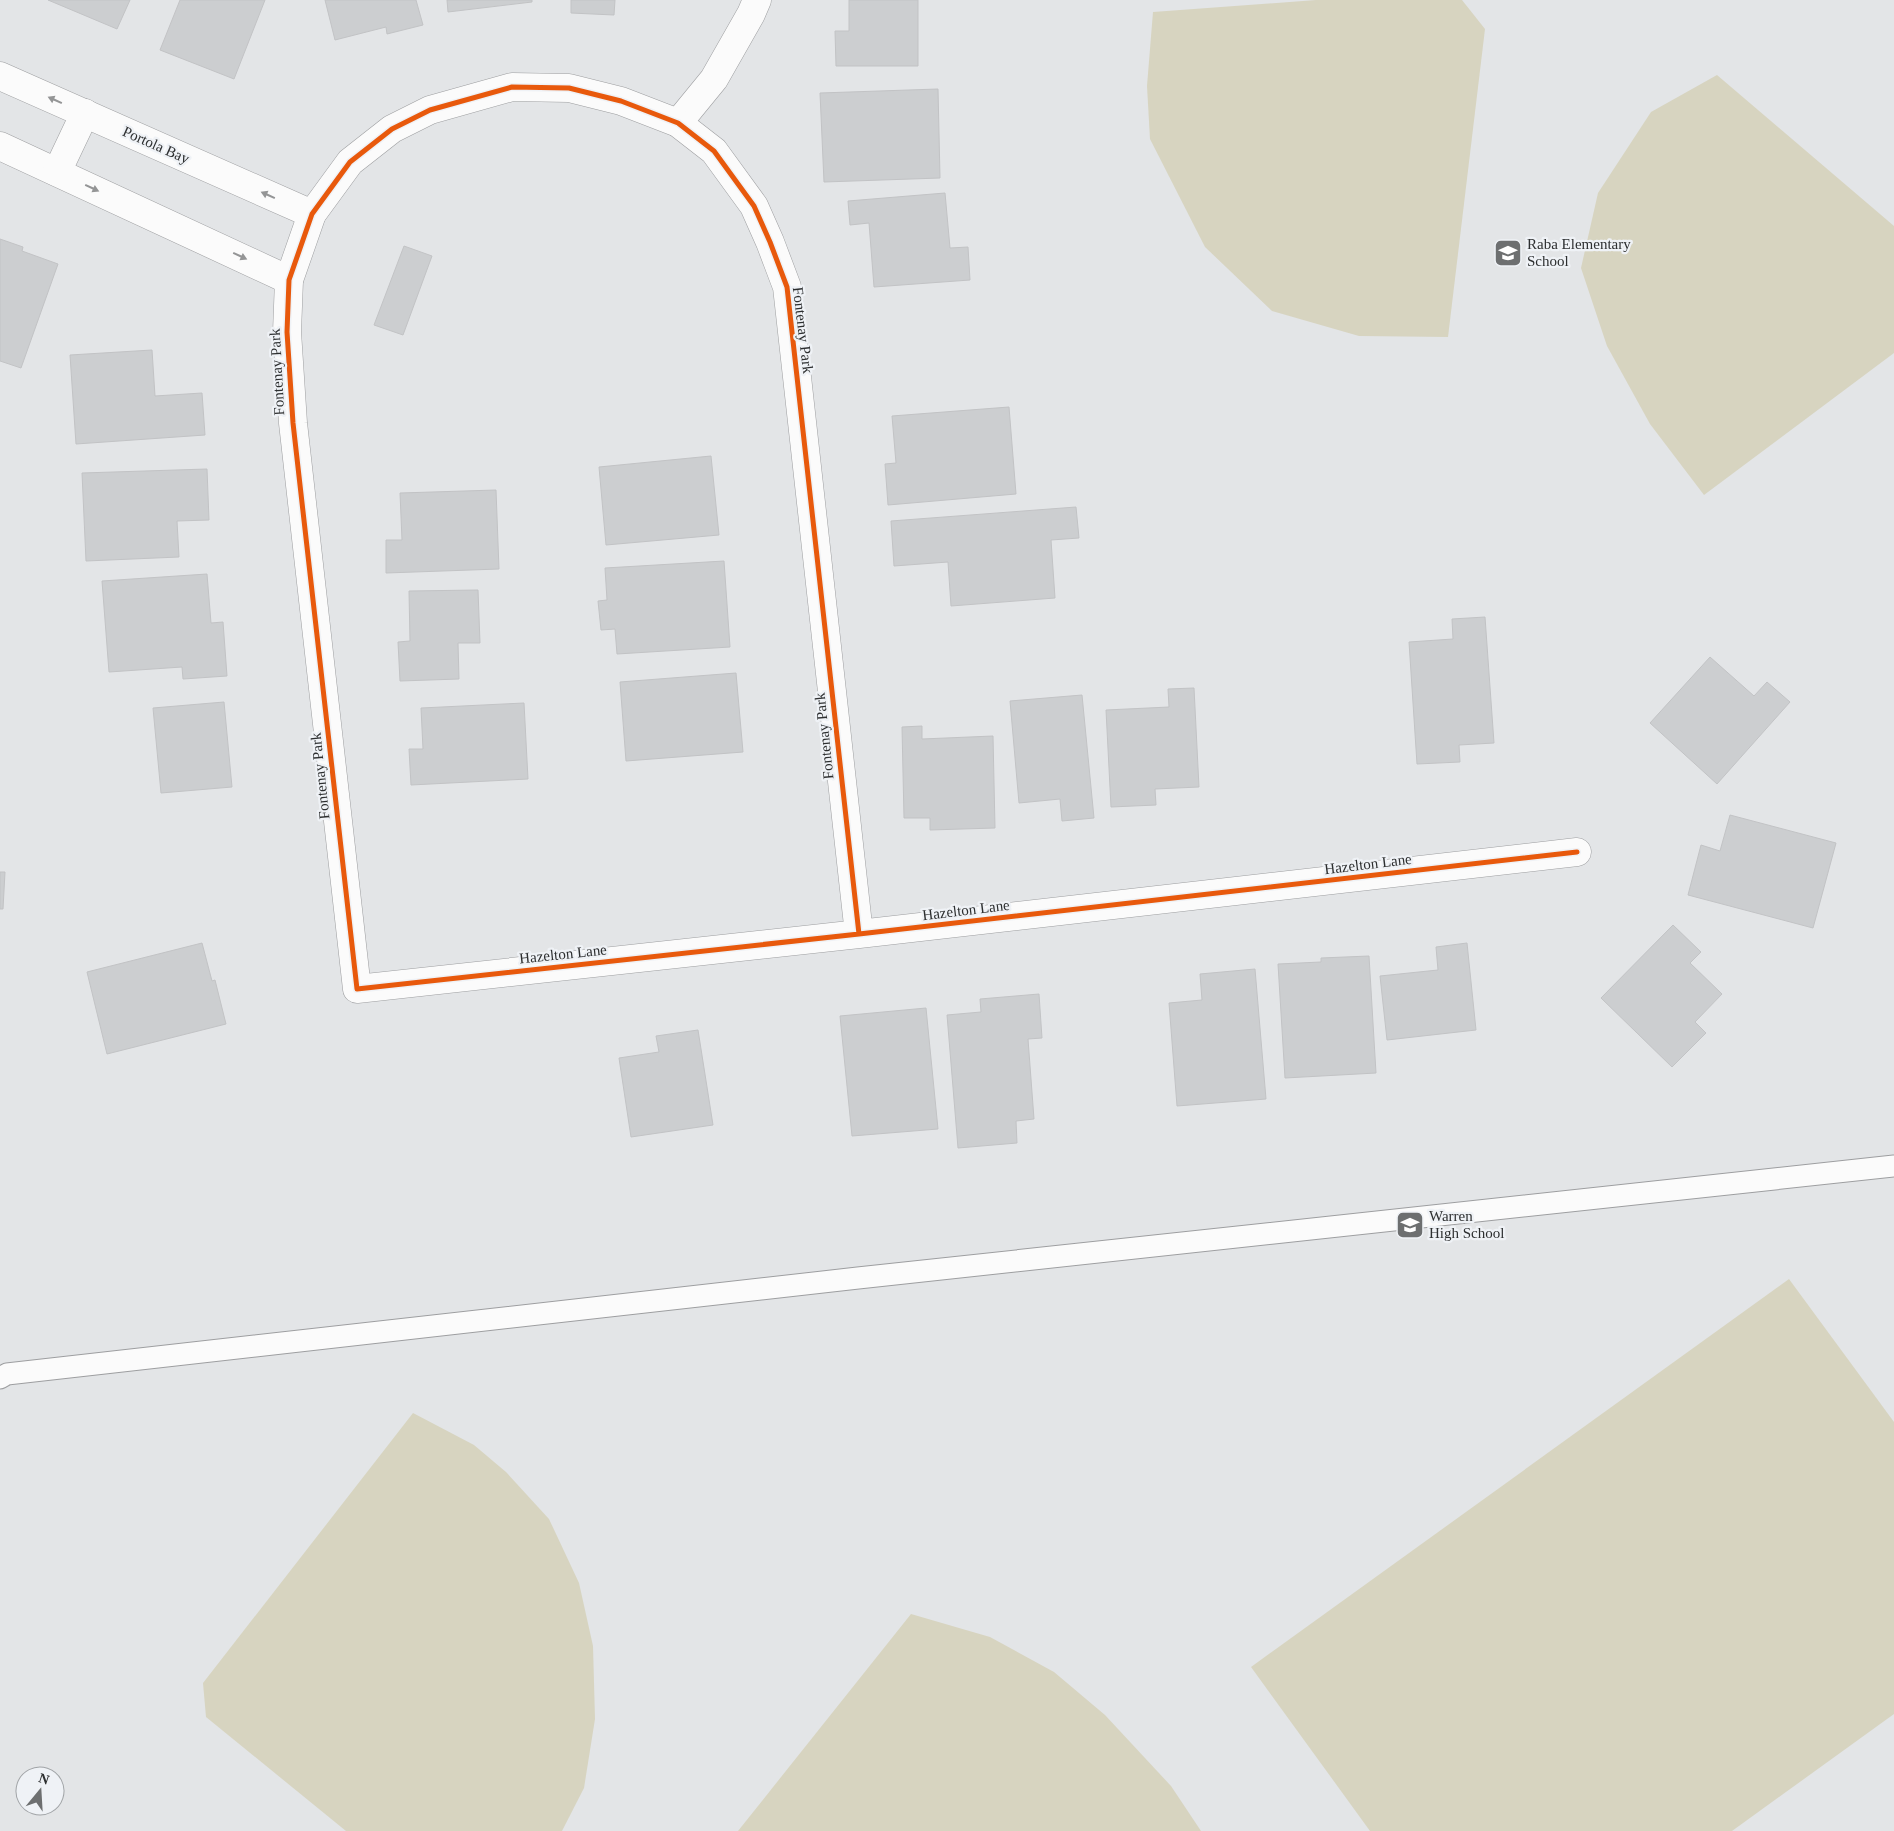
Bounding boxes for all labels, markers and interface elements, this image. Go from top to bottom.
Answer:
one-way arrow [48,96,62,104]
street label: Portola Bay [120,123,192,167]
one-way arrow [85,184,99,192]
one-way arrow [261,190,275,198]
place label: Raba Elementary School [1527,236,1631,269]
school or university icon: Raba Elementary School [1493,238,1523,268]
one-way arrow [232,252,247,261]
street label: Fontenay Park [790,286,816,375]
street label: Fontenay Park [267,328,287,416]
street label: Fontenay Park [811,691,837,780]
street label: Fontenay Park [307,731,333,820]
street label: Hazelton Lane [1323,851,1413,877]
street label: Hazelton Lane [921,897,1011,923]
street label: Hazelton Lane [518,941,608,967]
place label: Warren High School [1429,1208,1504,1241]
school or university icon: Warren High School [1395,1210,1425,1240]
north arrow [15,1766,65,1816]
text: N [37,1770,51,1788]

